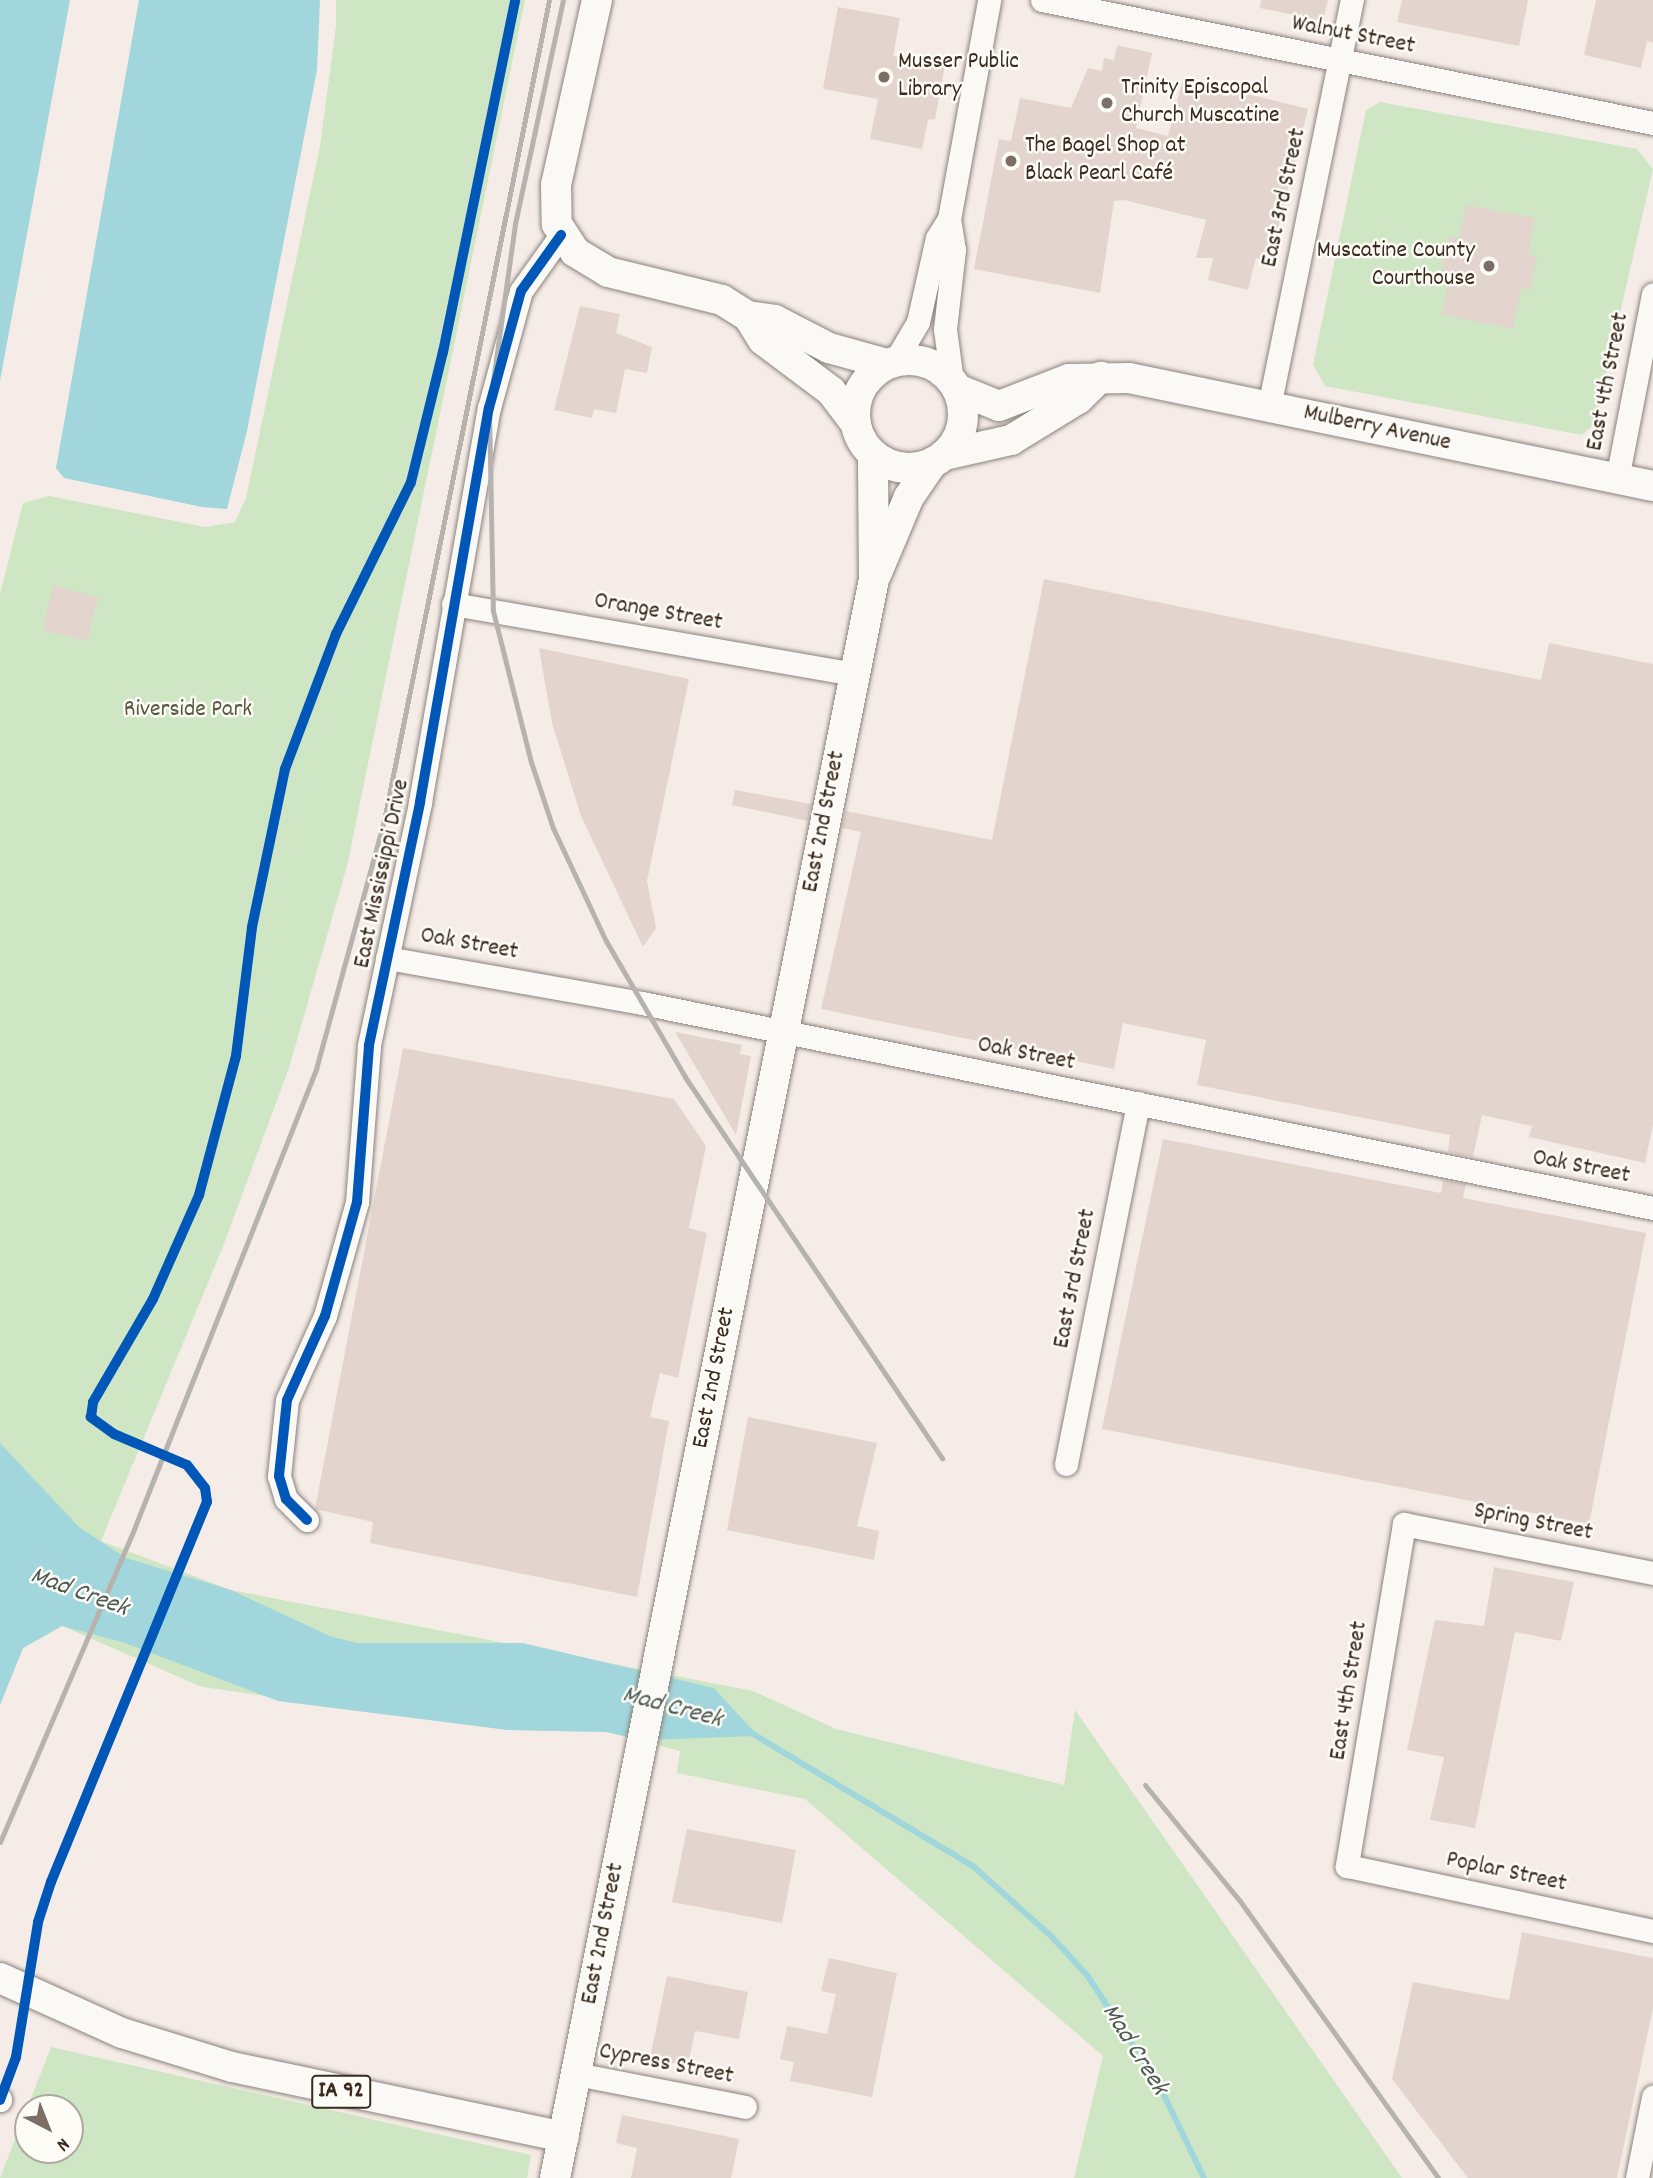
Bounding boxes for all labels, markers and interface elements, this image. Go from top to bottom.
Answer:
street label: Walnut Street [1289,10,1417,62]
place label: Musser Public Library [898,49,1019,105]
marker: Musser Public Library [876,69,892,85]
place label: Trinity Episcopal Church Muscatine [1121,75,1280,131]
marker: Trinity Episcopal Church Muscatine [1099,95,1115,111]
street label: East 3rd Street [1256,126,1314,270]
place label: The Bagel Shop at Black Pearl Café [1025,133,1185,189]
marker: The Bagel Shop at Black Pearl Café [1003,153,1019,169]
place label: Muscatine County Courthouse [1317,238,1475,294]
marker: Muscatine County Courthouse [1481,258,1497,274]
street label: East 4th Street [1581,310,1637,454]
street label: Mulberry Avenue [1301,399,1453,459]
street label: Orange Street [592,588,724,638]
park label: Riverside Park [124,697,252,725]
street label: East 2nd Street [797,749,853,895]
street label: East Mississippi Drive [349,777,417,971]
street label: Oak Street [418,922,520,968]
street label: Oak Street [975,1031,1077,1079]
street label: Oak Street [1530,1144,1632,1192]
street label: East 3rd Street [1048,1207,1104,1351]
street label: East 2nd Street [687,1305,743,1451]
street label: Spring Street [1471,1497,1595,1549]
water label: Mad Creek [26,1561,132,1625]
street label: East 4th Street [1325,1619,1375,1763]
water label: Mad Creek [619,1680,725,1736]
street label: Poplar Street [1443,1846,1569,1900]
street label: East 2nd Street [576,1861,632,2007]
water label: Mad Creek [1094,1999,1174,2101]
street label: Cypress Street [596,2038,736,2092]
road number: IA 92 [310,2072,372,2112]
north arrow [14,2094,84,2164]
text: N [50,2130,75,2157]

